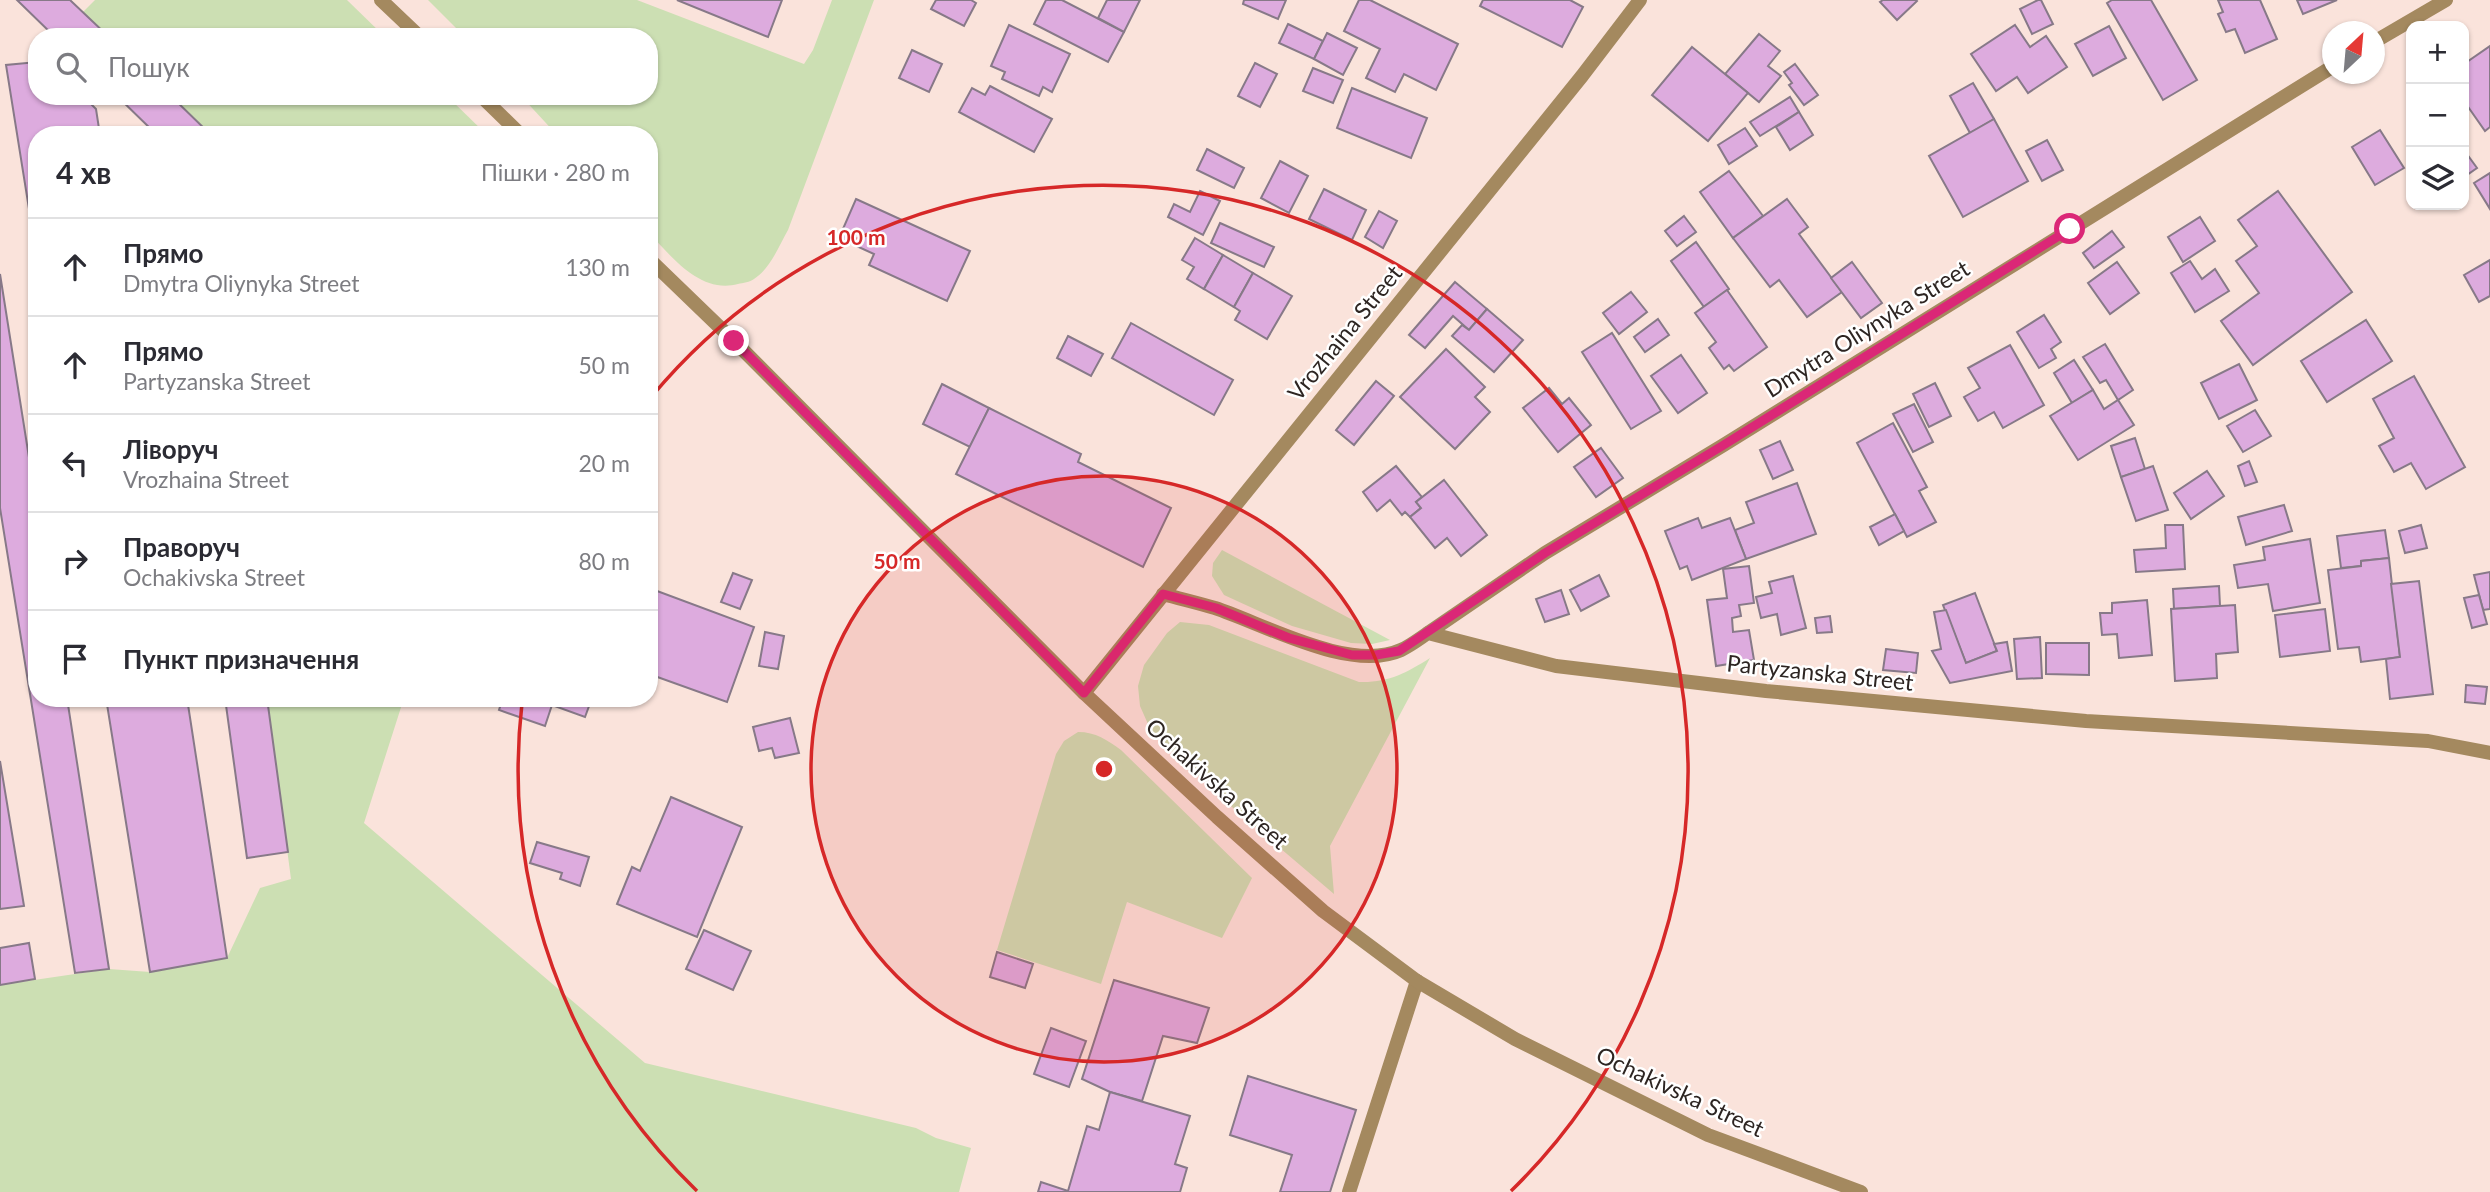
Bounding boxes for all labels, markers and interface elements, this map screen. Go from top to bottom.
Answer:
north arrow [2322,21,2385,84]
map controls [2406,21,2469,210]
button: + [2406,21,2469,84]
search box [28,28,658,105]
icon: search [52,48,90,86]
text: Пошук [108,51,190,83]
button: − [2406,84,2469,147]
button: layers [2406,147,2469,210]
text: 4 хв [56,154,111,190]
text: Пішки · 280 m [481,158,630,186]
route start [2054,213,2085,244]
text: 100 m [826,224,886,249]
text: Прямо [123,237,204,269]
icon: ahead [56,248,94,286]
text: 130 m [565,253,630,281]
street label: Dmytra Oliynyka Street [1759,253,1975,403]
street label: Vrozhaina Street [1281,259,1408,406]
text: Dmytra Oliynyka Street [123,269,359,297]
route end [718,325,749,356]
text: Прямо [123,335,204,367]
icon: ahead [56,346,94,384]
text: 50 m [579,351,630,379]
text: Partyzanska Street [123,367,311,395]
text: Ліворуч [123,433,219,465]
icon: left [56,444,94,482]
text: 20 m [579,449,630,477]
text: Vrozhaina Street [123,465,289,493]
text: Праворуч [123,531,240,563]
icon: right [56,542,94,580]
text: 80 m [579,547,630,575]
text: 50 m [873,548,921,573]
text: Ochakivska Street [123,563,305,591]
icon: arrive [56,640,94,678]
text: Пункт призначення [123,643,359,675]
street label: Partyzanska Street [1725,648,1916,696]
street label: Ochakivska Street [1141,712,1295,855]
centre of rings [1092,757,1116,781]
street label: Ochakivska Street [1592,1040,1769,1143]

